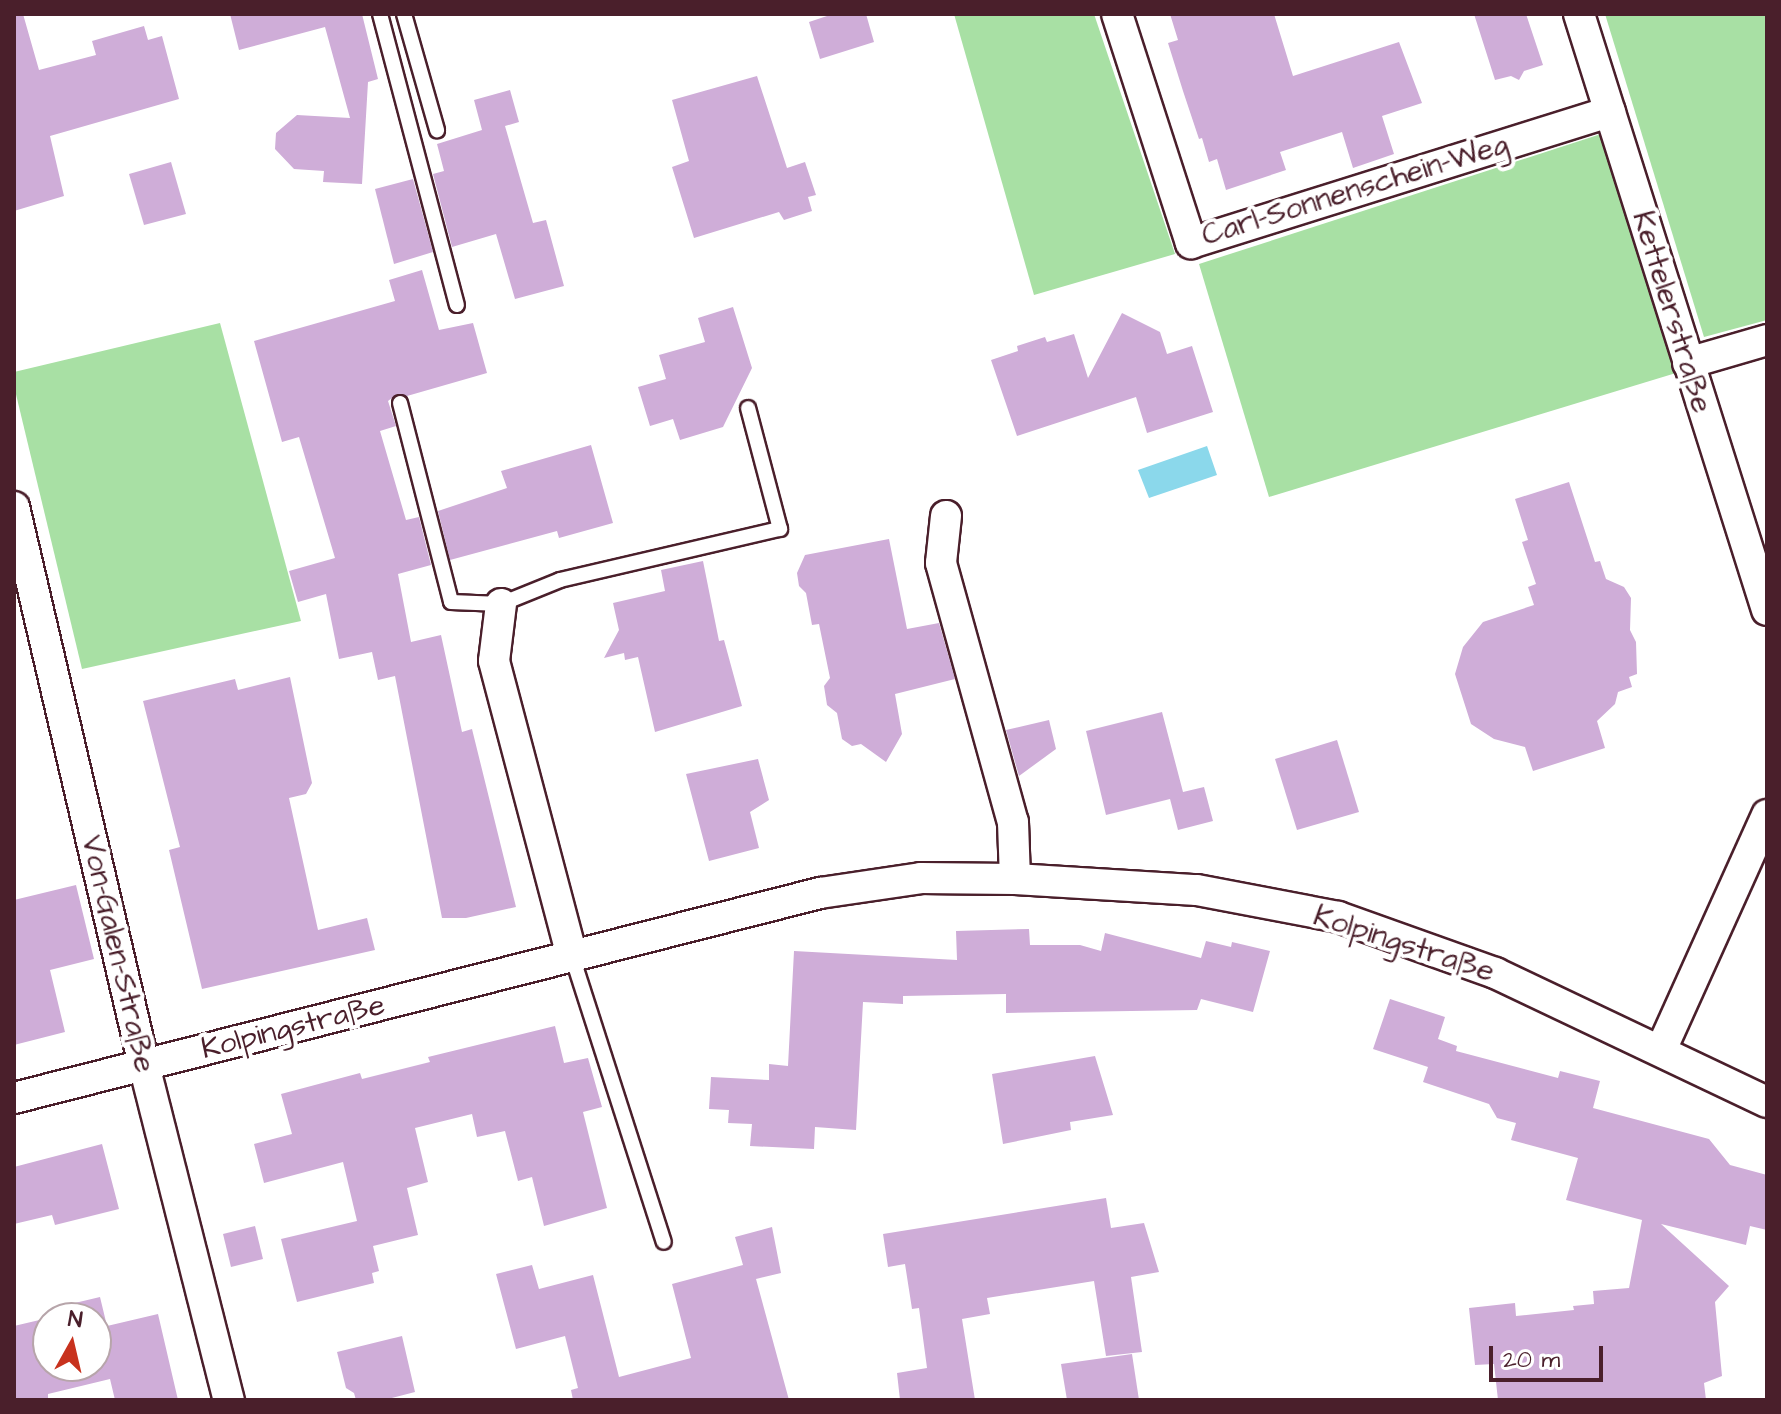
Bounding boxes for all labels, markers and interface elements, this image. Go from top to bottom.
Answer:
street label: Carl-Sonnenschein-Weg [1198,126,1512,254]
street label: Kettelerstraße [1624,207,1720,417]
street label: Von-Galen-Straße [73,832,163,1076]
street label: Kolpingstraße [1309,898,1499,990]
street label: Kolpingstraße [197,987,389,1067]
north arrow [32,1302,112,1382]
text: N [66,1303,84,1336]
scale bar [1493,1330,1607,1380]
text: 20 m [1503,1343,1560,1377]

